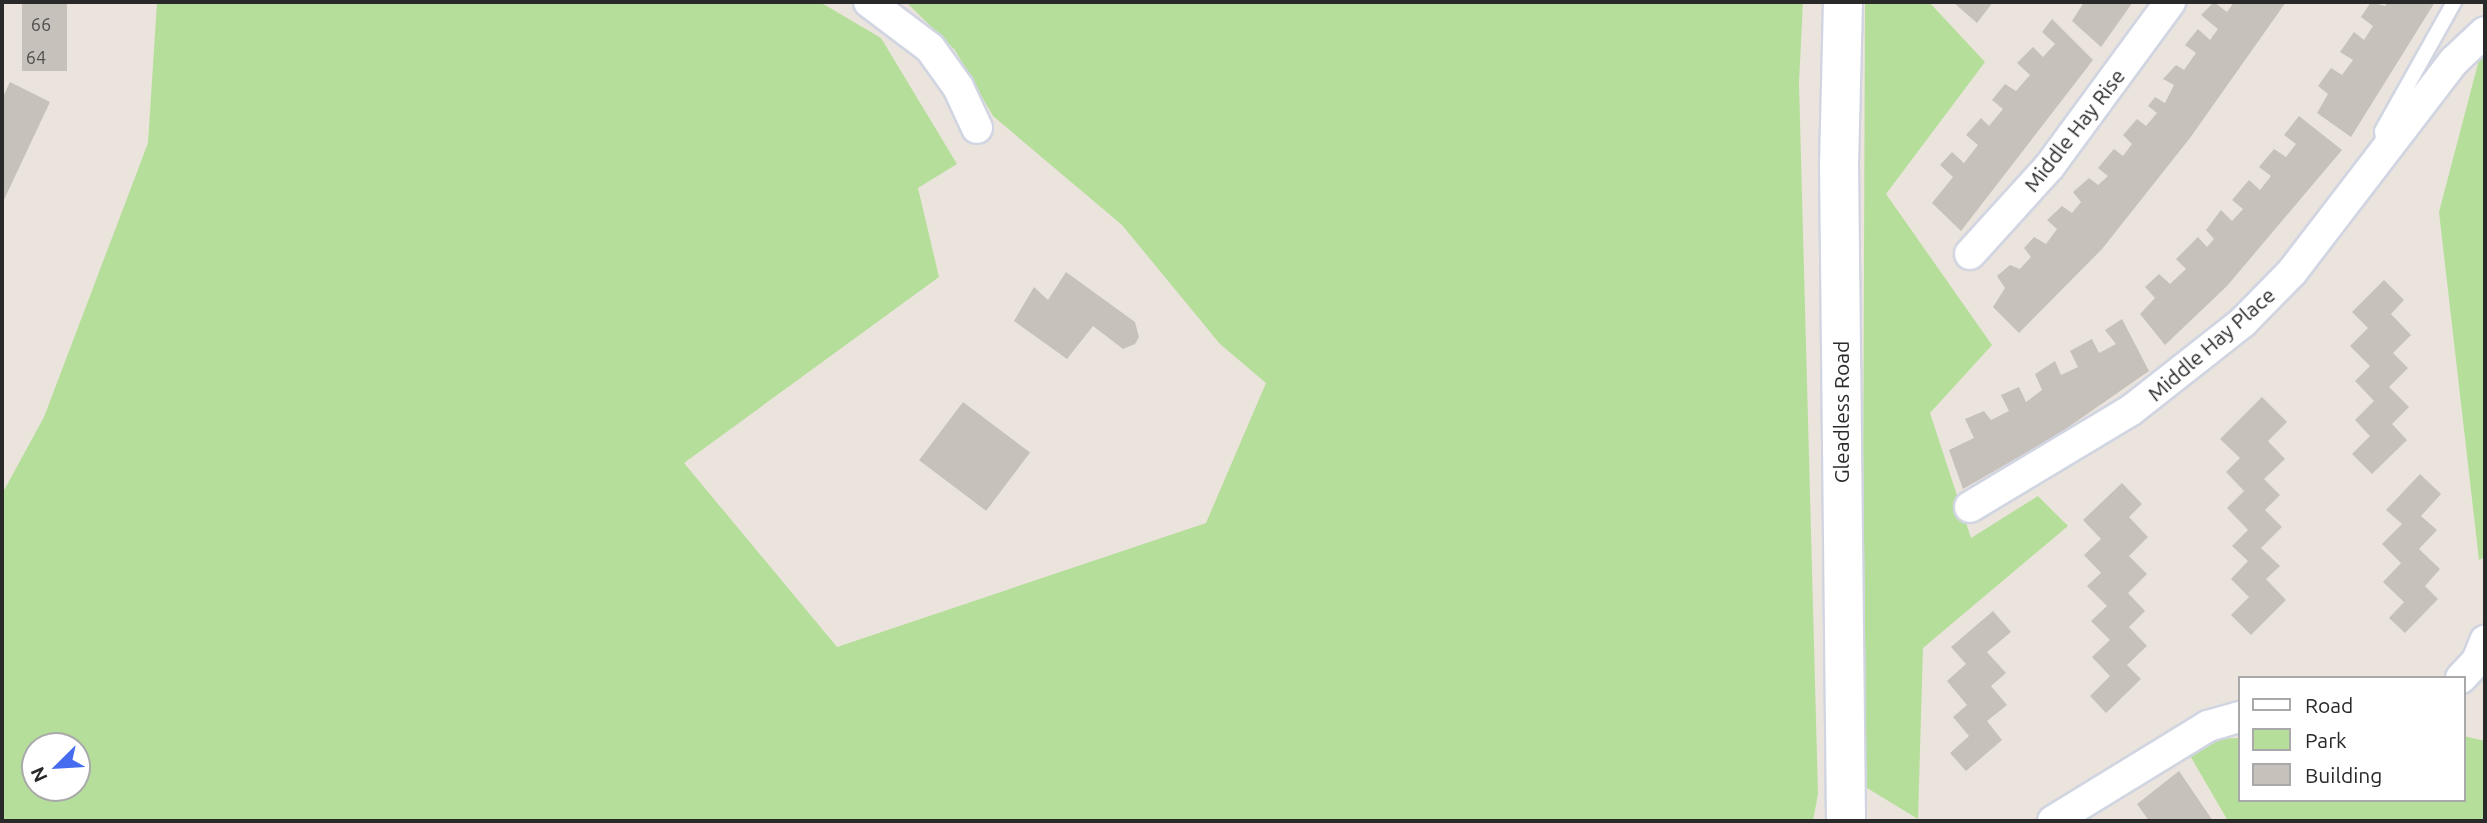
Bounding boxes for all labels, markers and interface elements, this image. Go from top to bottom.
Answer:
house number: 66 [31,13,51,35]
house number: 64 [26,46,46,68]
street label: Middle Hay Rise [2018,64,2130,196]
street label: Middle Hay Place [2142,282,2280,406]
street label: Gleadless Road [1828,341,1854,483]
legend [2238,676,2466,802]
text: Road [2305,693,2353,717]
text: Park [2305,728,2347,752]
north arrow [21,732,91,802]
text: Building [2305,763,2382,787]
text: N [26,764,52,786]

